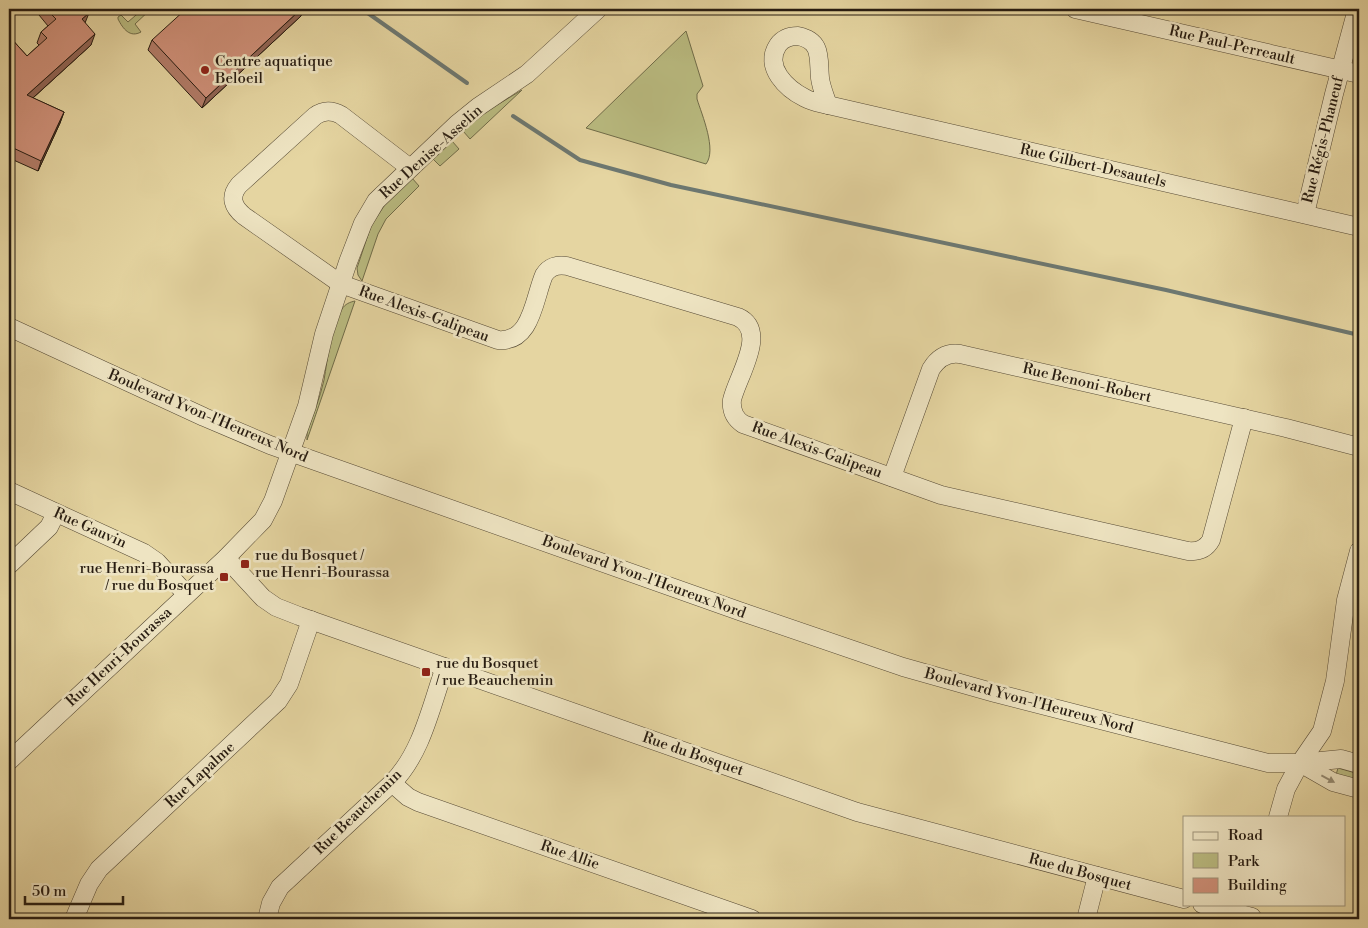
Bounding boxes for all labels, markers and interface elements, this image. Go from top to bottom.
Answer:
street label: Rue Paul-Perreault [1167,21,1298,69]
place label: Centre aquatique Beloeil [214,52,333,88]
marker: Centre aquatique Beloeil [199,64,211,76]
street label: Rue Régis-Phaneuf [1298,74,1348,205]
street label: Rue Denise-Asselin [376,101,486,203]
street label: Rue Gilbert-Desautels [1018,140,1168,192]
street label: Rue Alexis-Galipeau [356,282,492,347]
street label: Rue Benoni-Robert [1021,359,1154,407]
street label: Boulevard Yvon-l'Heureux Nord [104,365,311,467]
street label: Rue Alexis-Galipeau [749,418,885,483]
street label: Rue Gauvin [50,503,130,553]
street label: Boulevard Yvon-l'Heureux Nord [539,531,749,623]
place label: rue du Bosquet / rue Henri-Bourassa [255,546,390,582]
marker: rue du Bosquet / rue Henri-Bourassa [239,558,251,570]
place label: rue Henri-Bourassa / rue du Bosquet [79,559,215,595]
marker: rue Henri-Bourassa / rue du Bosquet [218,571,230,583]
street label: Rue Henri-Bourassa [62,603,176,711]
place label: rue du Bosquet / rue Beauchemin [435,654,553,690]
street label: Boulevard Yvon-l'Heureux Nord [922,664,1136,738]
marker: rue du Bosquet / rue Beauchemin [420,666,432,678]
street label: Rue du Bosquet [640,728,747,780]
street label: Rue Lapalme [161,738,239,812]
street label: Rue Beauchemin [310,765,406,859]
one-way arrow [1321,775,1336,783]
legend [1183,816,1346,906]
text: Road [1228,826,1263,845]
street label: Rue Allie [538,836,602,874]
street label: Rue du Bosquet [1026,849,1134,895]
text: Park [1228,852,1260,871]
scale bar [25,873,122,905]
text: Building [1227,876,1287,895]
text: 50 m [32,882,66,901]

